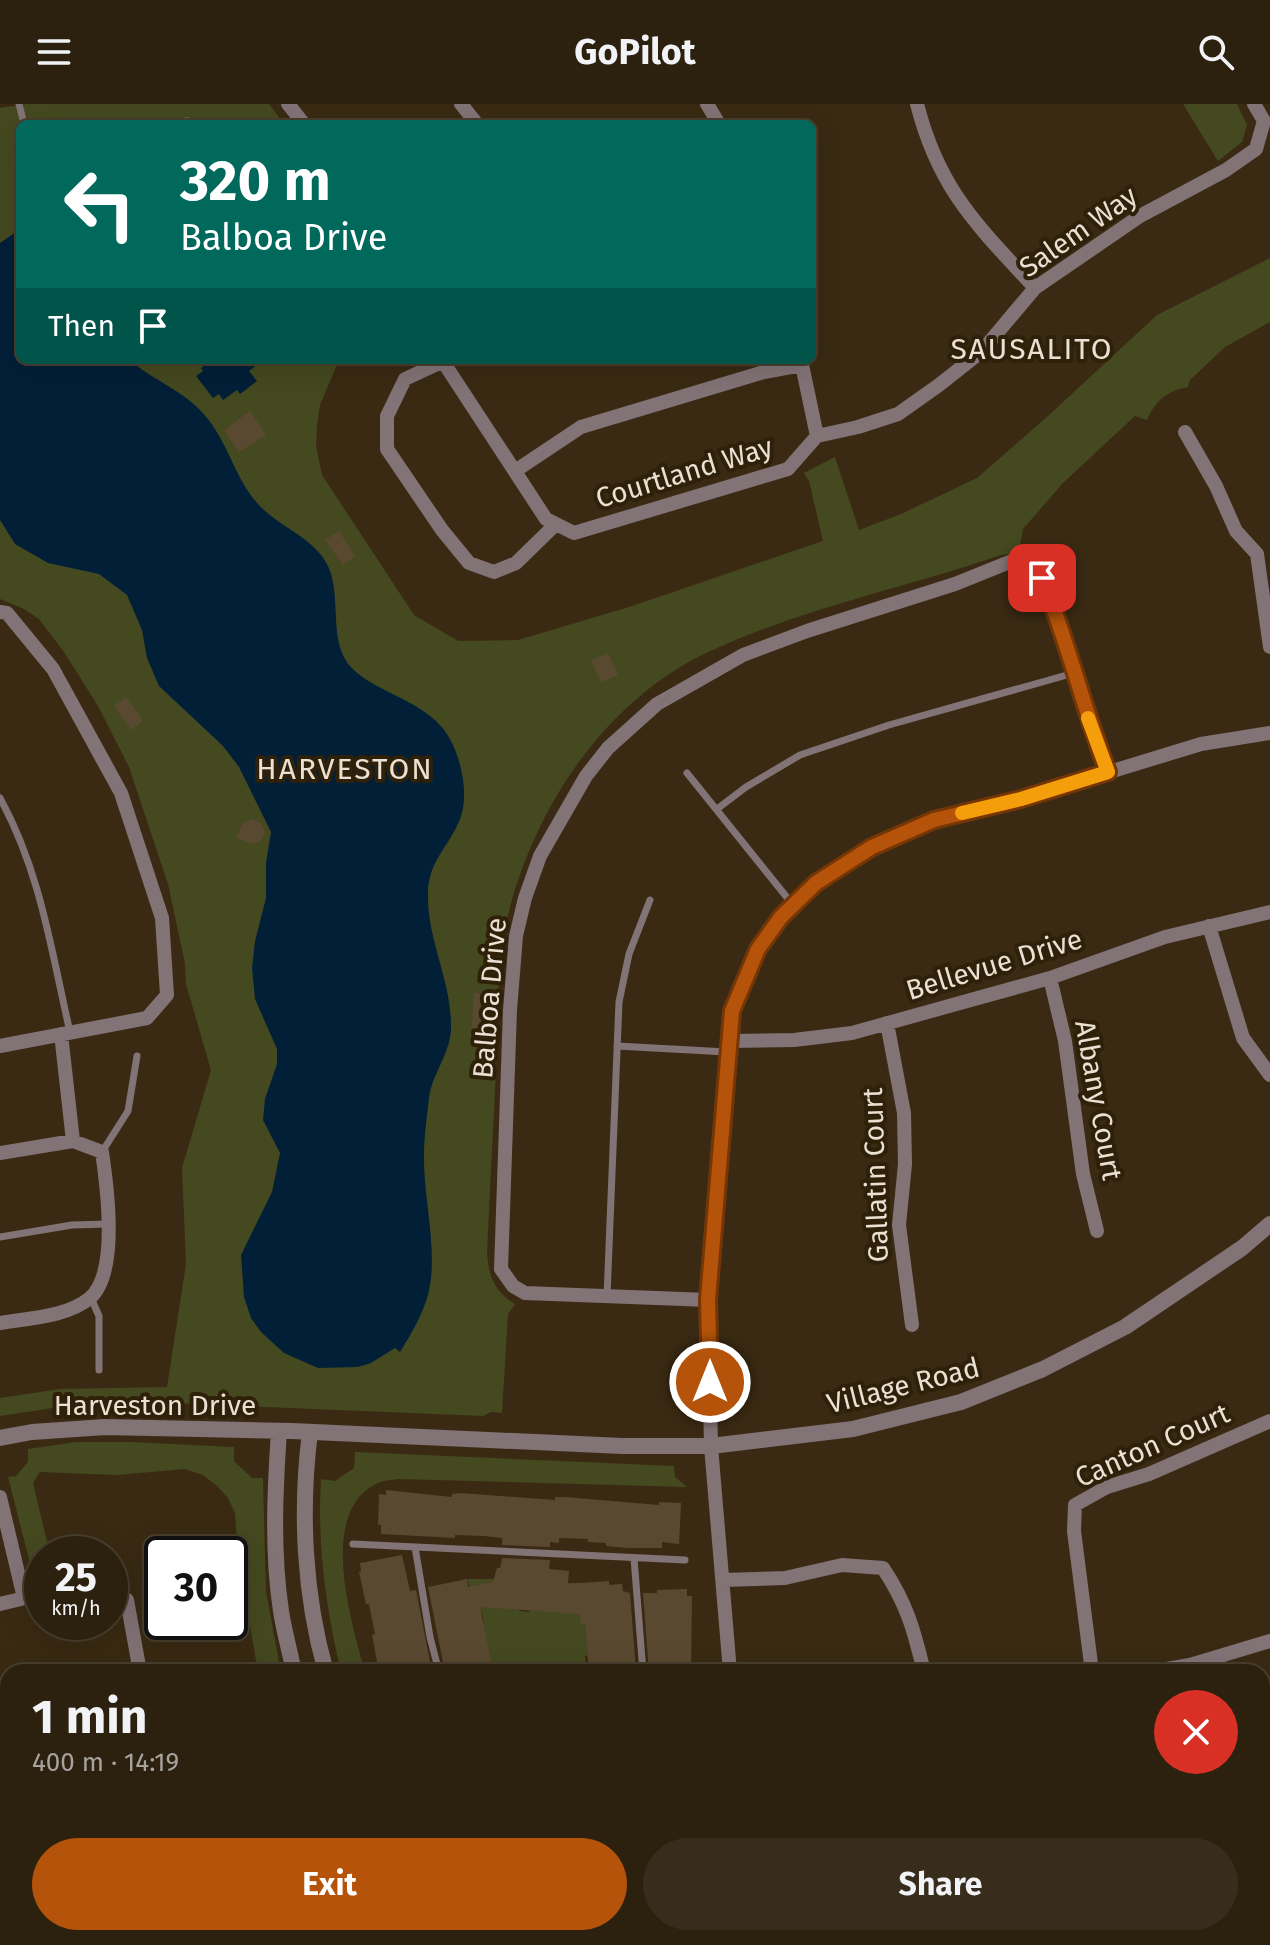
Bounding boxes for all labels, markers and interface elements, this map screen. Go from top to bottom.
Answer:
icon: menu [32,30,76,74]
text: GoPilot [574,30,696,74]
icon: search [1194,30,1238,74]
text: 320 m [180,148,331,215]
icon: left [48,152,152,256]
street label: Salem Way [1013,179,1144,284]
text: Balboa Drive [180,216,387,260]
icon: arrive [131,304,175,348]
text: Then [48,308,115,344]
district label: SAUSALITO [950,331,1114,367]
street label: Courtland Way [592,430,777,515]
pin [1008,544,1076,612]
icon: arrive [1020,556,1064,600]
district label: HARVESTON [256,751,434,787]
street label: Balboa Drive [466,916,513,1080]
street label: Bellevue Drive [902,922,1086,1007]
street label: Albany Court [1068,1017,1129,1184]
street label: Gallatin Court [856,1086,895,1263]
position arrow [668,1340,752,1424]
street label: Village Road [823,1351,983,1420]
street label: Harveston Drive [54,1389,256,1422]
street label: Canton Court [1070,1396,1235,1494]
speed limit sign: 30 [144,1536,248,1640]
text: 25 [55,1554,97,1602]
text: km/h [51,1596,101,1620]
text: 1 min [32,1688,147,1746]
button: close [1154,1690,1238,1774]
text: 400 m · 14:19 [32,1747,179,1778]
button: Exit [32,1838,627,1930]
button: Share [643,1838,1238,1930]

